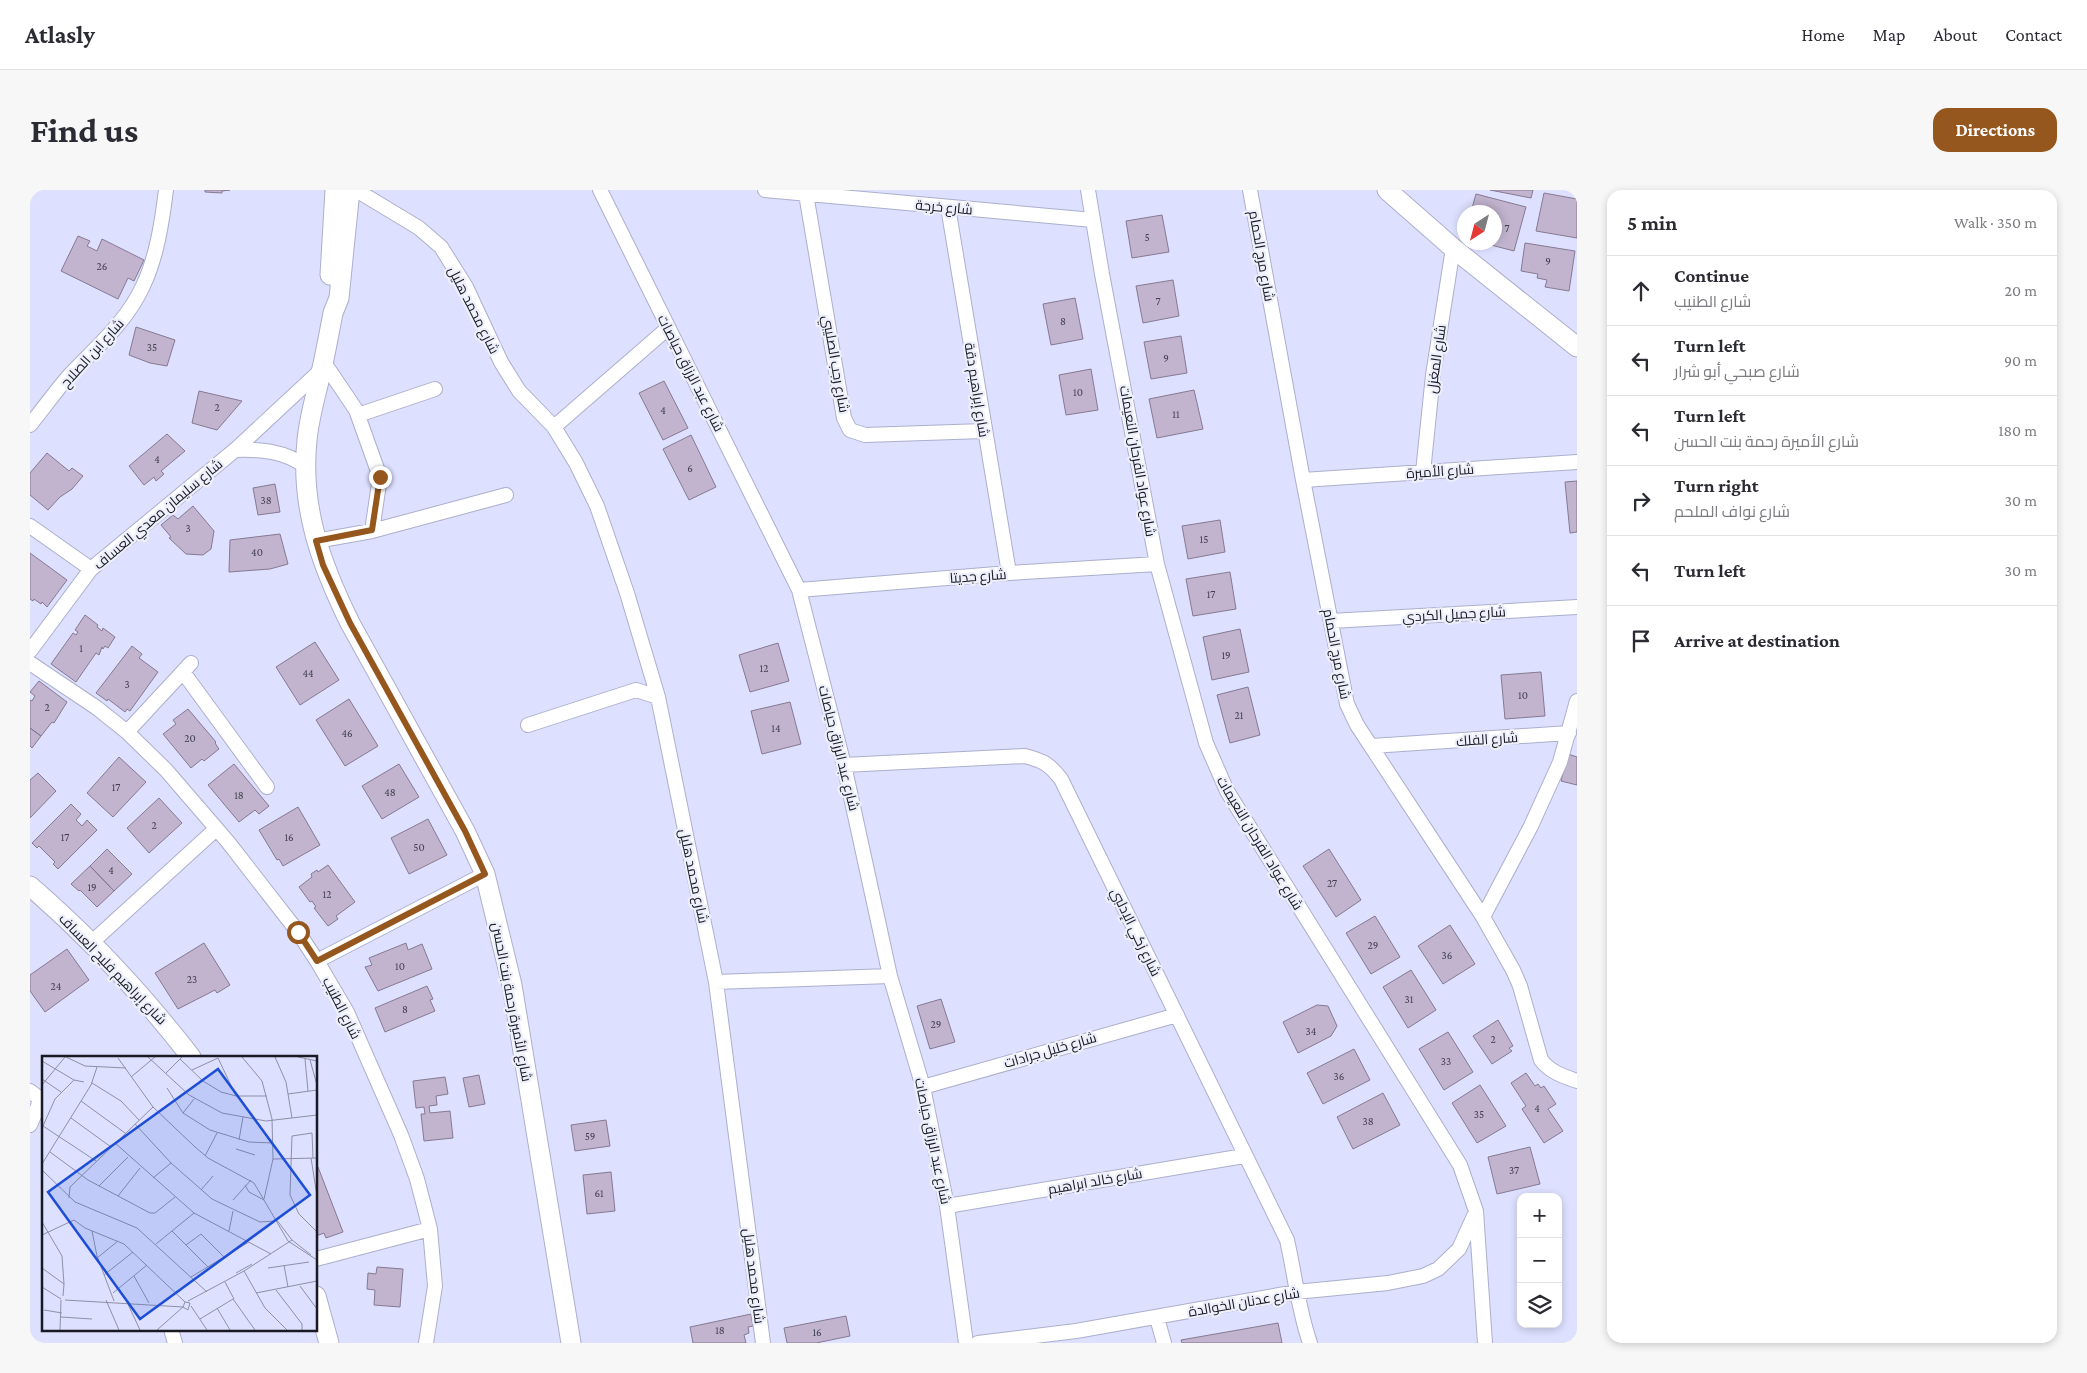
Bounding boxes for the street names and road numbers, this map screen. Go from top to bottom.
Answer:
street label: شارع خرجة [915,197,973,218]
street label: شارع مرج الحمام [1244,209,1278,303]
street label: شارع محمد هليل [444,264,503,357]
street label: شارع عبد الرزاق حياصات [654,312,727,435]
street label: شارع رجب الصليبي [816,314,852,415]
street label: شارع ابن الصلاح [57,315,128,391]
street label: شارع المغزل [1423,324,1450,395]
street label: شارع إبراهيم دقة [960,341,992,439]
street label: شارع عواد الفرحان النعيمات [1116,384,1159,538]
street label: شارع سليمان معدي العساف [90,455,228,576]
street label: شارع الأميرة [1406,461,1475,482]
street label: شارع جديتا [949,566,1007,587]
street label: شارع جميل الكردي [1402,603,1506,629]
street label: شارع مرج الحمام [1318,607,1354,701]
street label: شارع عبد الرزاق حياصات [815,684,862,813]
street label: شارع الفلك [1455,729,1519,750]
street label: شارع عواد الفرحان النعيمات [1213,773,1306,913]
street label: شارع محمد هليل [675,827,712,925]
street label: شارع زكي الإدلبي [1104,885,1164,980]
street label: شارع إبراهيم فليح العساف [54,910,170,1029]
street label: شارع الأميرة رحمة بنت الحسن [488,921,535,1083]
street label: شارع الطنيب [319,974,364,1042]
street label: شارع خليل جرادات [1002,1029,1098,1072]
street label: شارع عبد الرزاق حياصات [911,1076,954,1206]
street label: شارع خالد ابراهيم [1047,1165,1144,1199]
street label: شارع محمد هليل [739,1227,768,1325]
street label: شارع عدنان الخوالدة [1187,1284,1301,1321]

